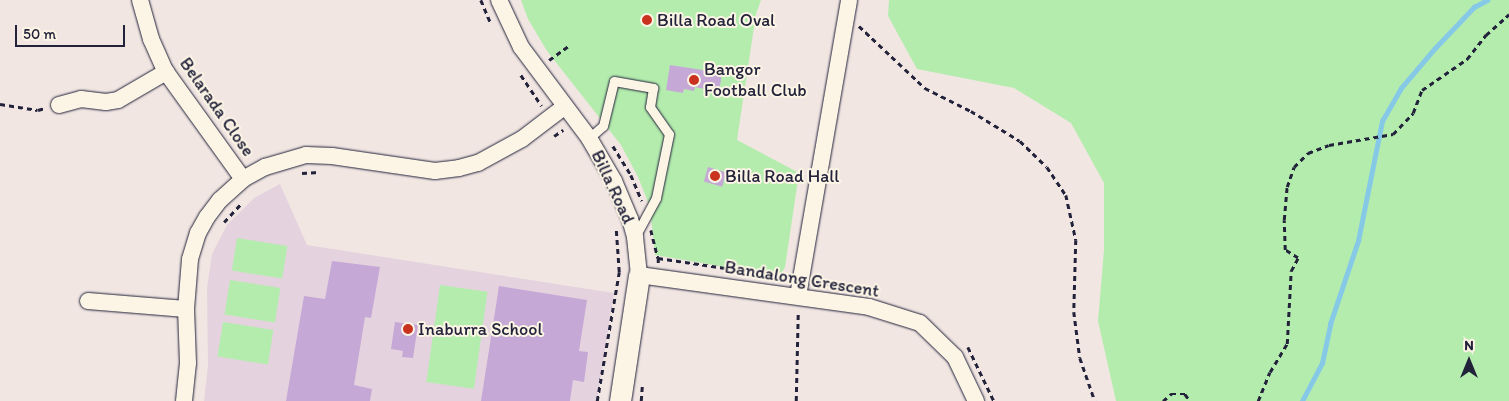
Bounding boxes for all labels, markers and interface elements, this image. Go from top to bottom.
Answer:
place label: Billa Road Oval [657,9,775,31]
marker: Billa Road Oval [641,14,653,26]
scale bar [18,15,128,47]
text: 50 m [23,25,56,43]
street label: Belarada Close [175,53,259,161]
place label: Bangor Football Club [704,59,807,102]
marker: Bangor Football Club [688,74,700,86]
street label: Billa Road [587,147,639,227]
place label: Billa Road Hall [725,165,839,187]
marker: Billa Road Hall [709,170,721,182]
street label: Bandalong Crescent [723,256,881,302]
place label: Inaburra School [418,318,542,340]
marker: Inaburra School [402,323,414,335]
north arrow [1444,336,1494,386]
text: N [1464,337,1474,354]

